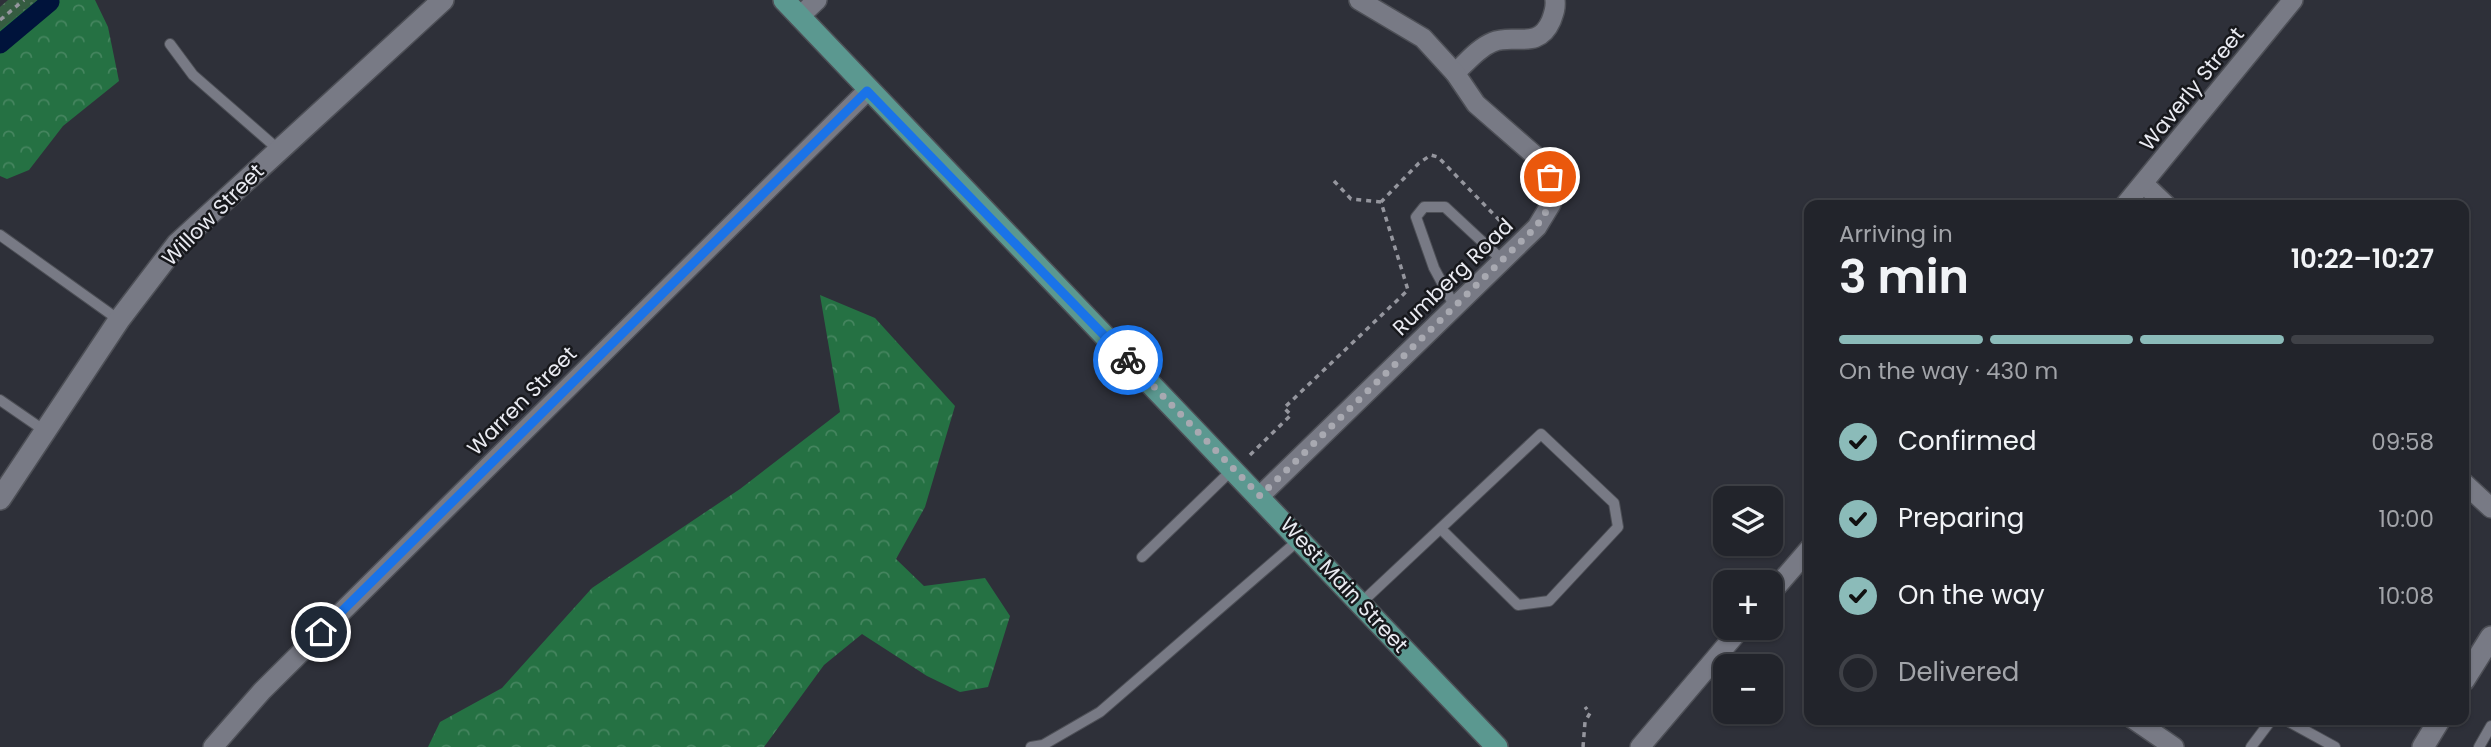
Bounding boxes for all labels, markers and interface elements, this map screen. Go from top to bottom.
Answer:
street label: Waverly Street [2133,21,2251,157]
pin [1520,147,1580,207]
street label: Willow Street [155,157,270,272]
icon: bag [1531,158,1569,196]
street label: Rumberg Road [1386,212,1519,342]
text: Arriving in [1839,218,1953,250]
text: 10:22–10:27 [2291,241,2434,277]
text: 3 min [1839,245,1969,309]
courier [1093,325,1163,395]
street label: Warren Street [461,340,583,462]
icon: bike [1109,341,1147,379]
text: On the way · 430 m [1839,355,2058,387]
icon: check [1839,423,1877,461]
text: Confirmed [1898,423,2036,459]
text: 09:58 [2371,426,2434,458]
map controls [1713,486,1783,724]
button: layers [1713,486,1783,556]
icon: check [1839,500,1877,538]
text: Preparing [1898,500,2024,536]
text: 10:00 [2378,503,2434,535]
street label: West Main Street [1274,511,1415,659]
button: + [1713,570,1783,640]
icon: check [1839,577,1877,615]
text: On the way [1898,577,2045,613]
text: 10:08 [2378,580,2434,612]
pin [291,602,351,662]
icon: home [302,613,340,651]
button: − [1713,654,1783,724]
text: Delivered [1898,654,2019,690]

